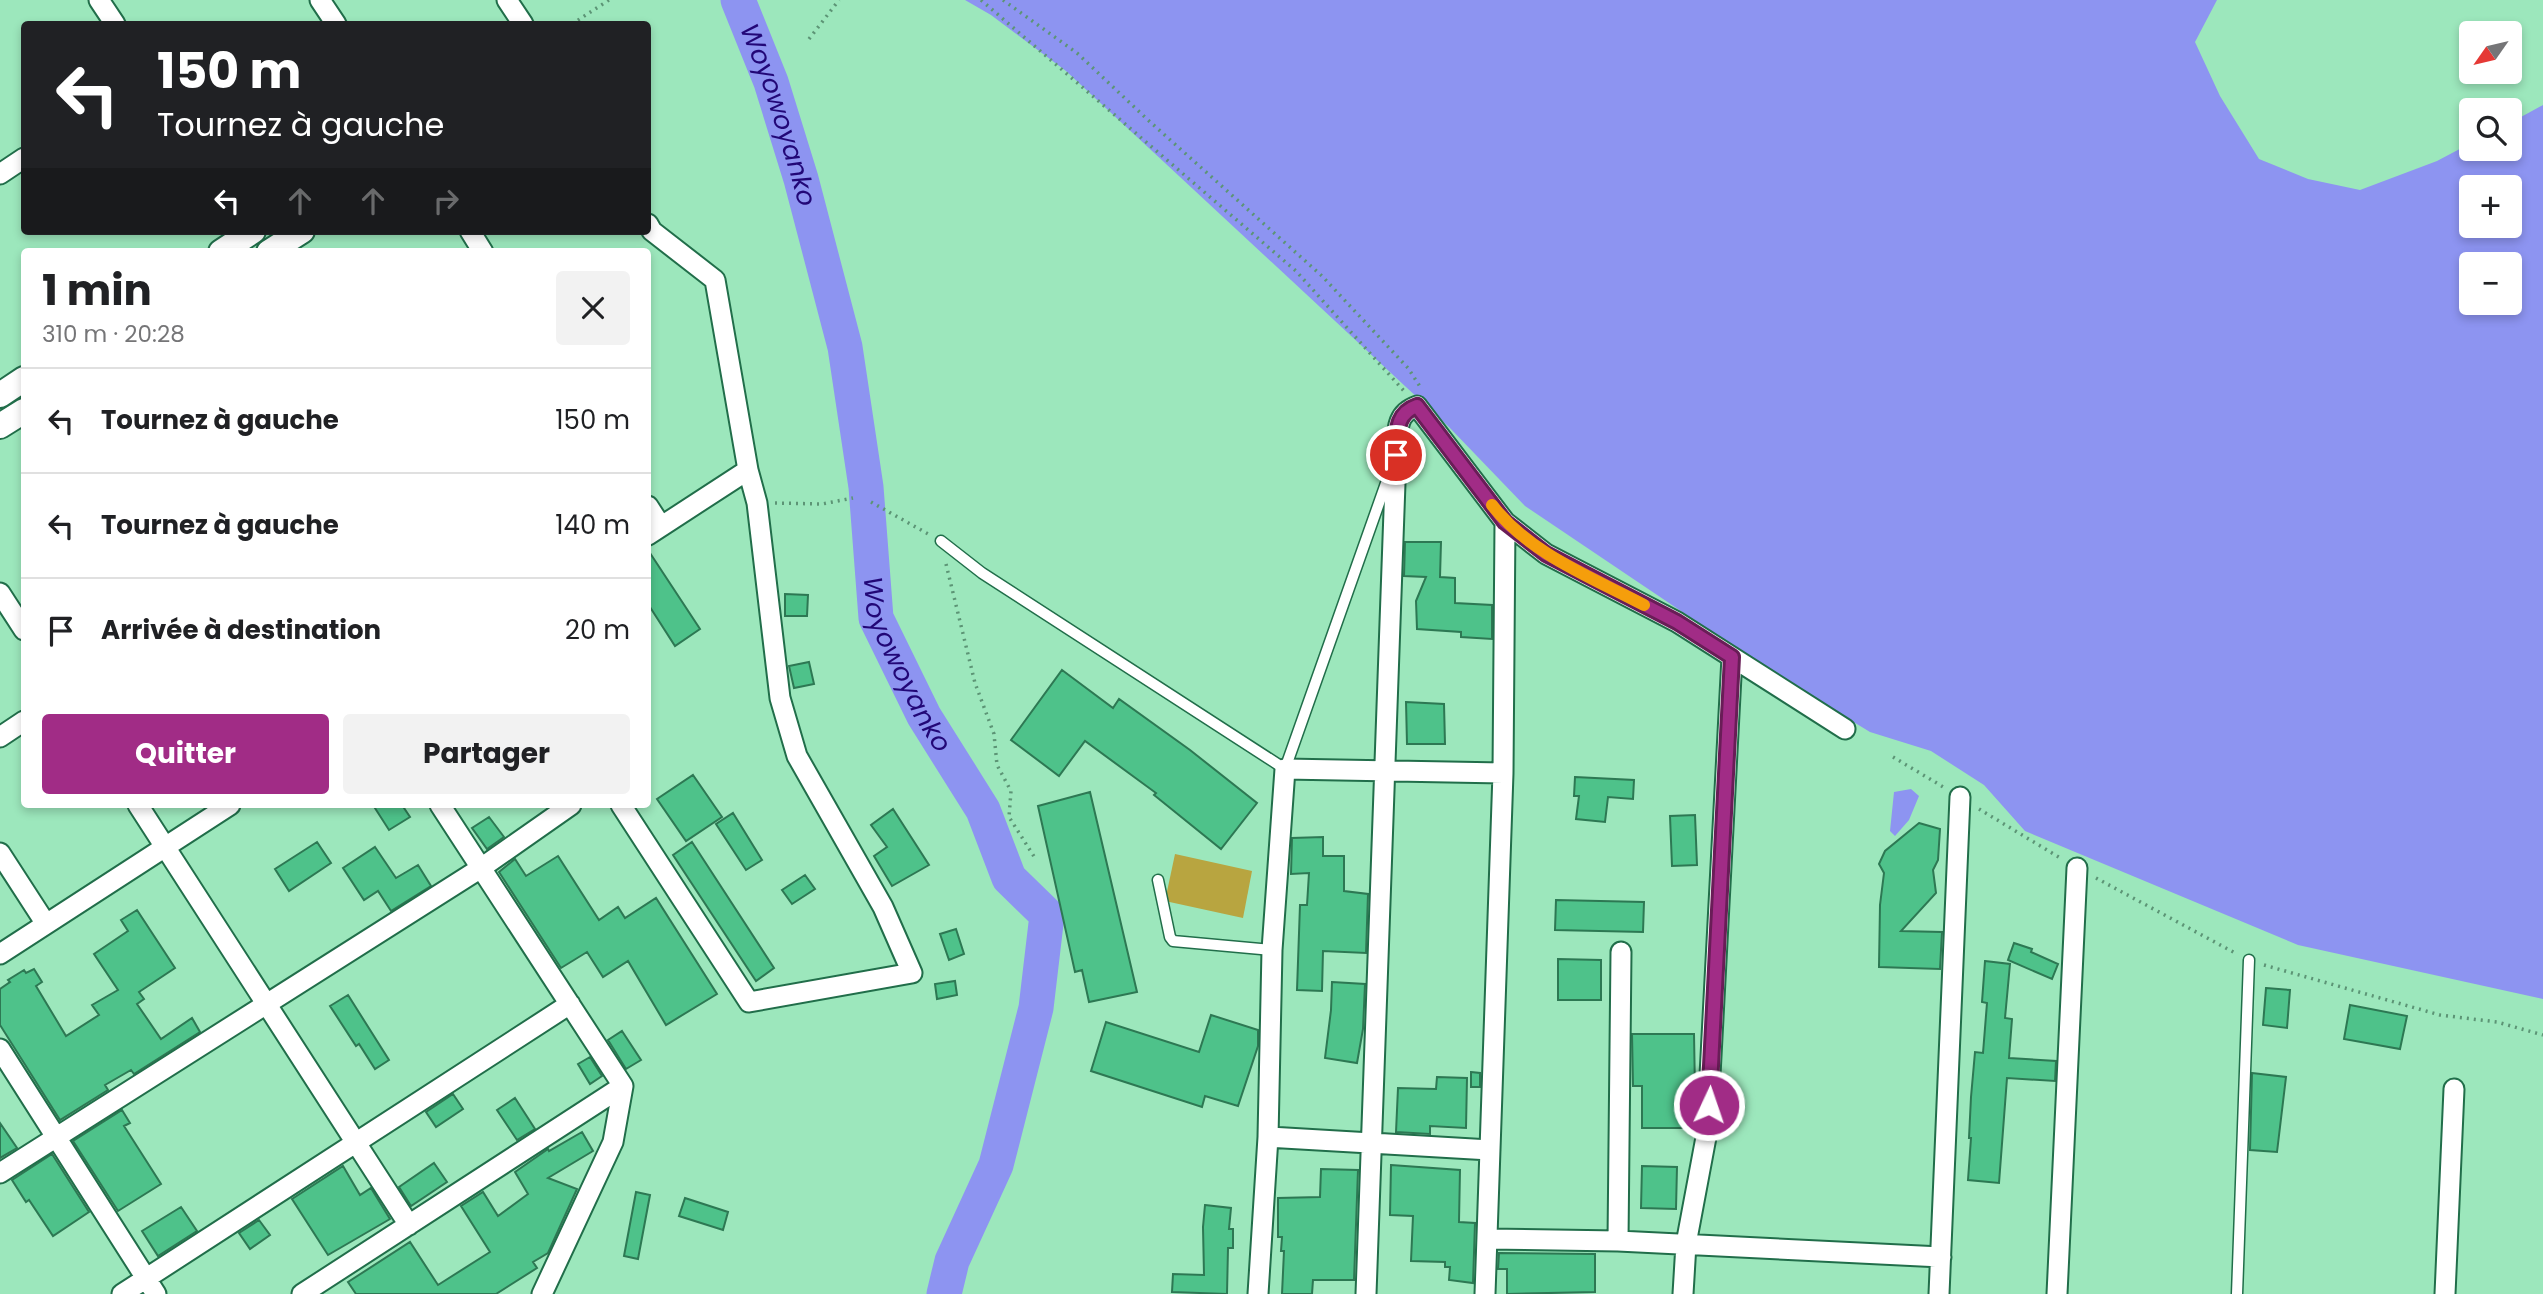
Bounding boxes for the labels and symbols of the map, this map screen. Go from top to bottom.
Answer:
water label: Woyowoyanko [731,18,825,210]
north arrow [2459,21,2522,84]
pin [1366,425,1426,485]
water label: Woyowoyanko [855,575,960,759]
position arrow [1672,1068,1746,1142]

